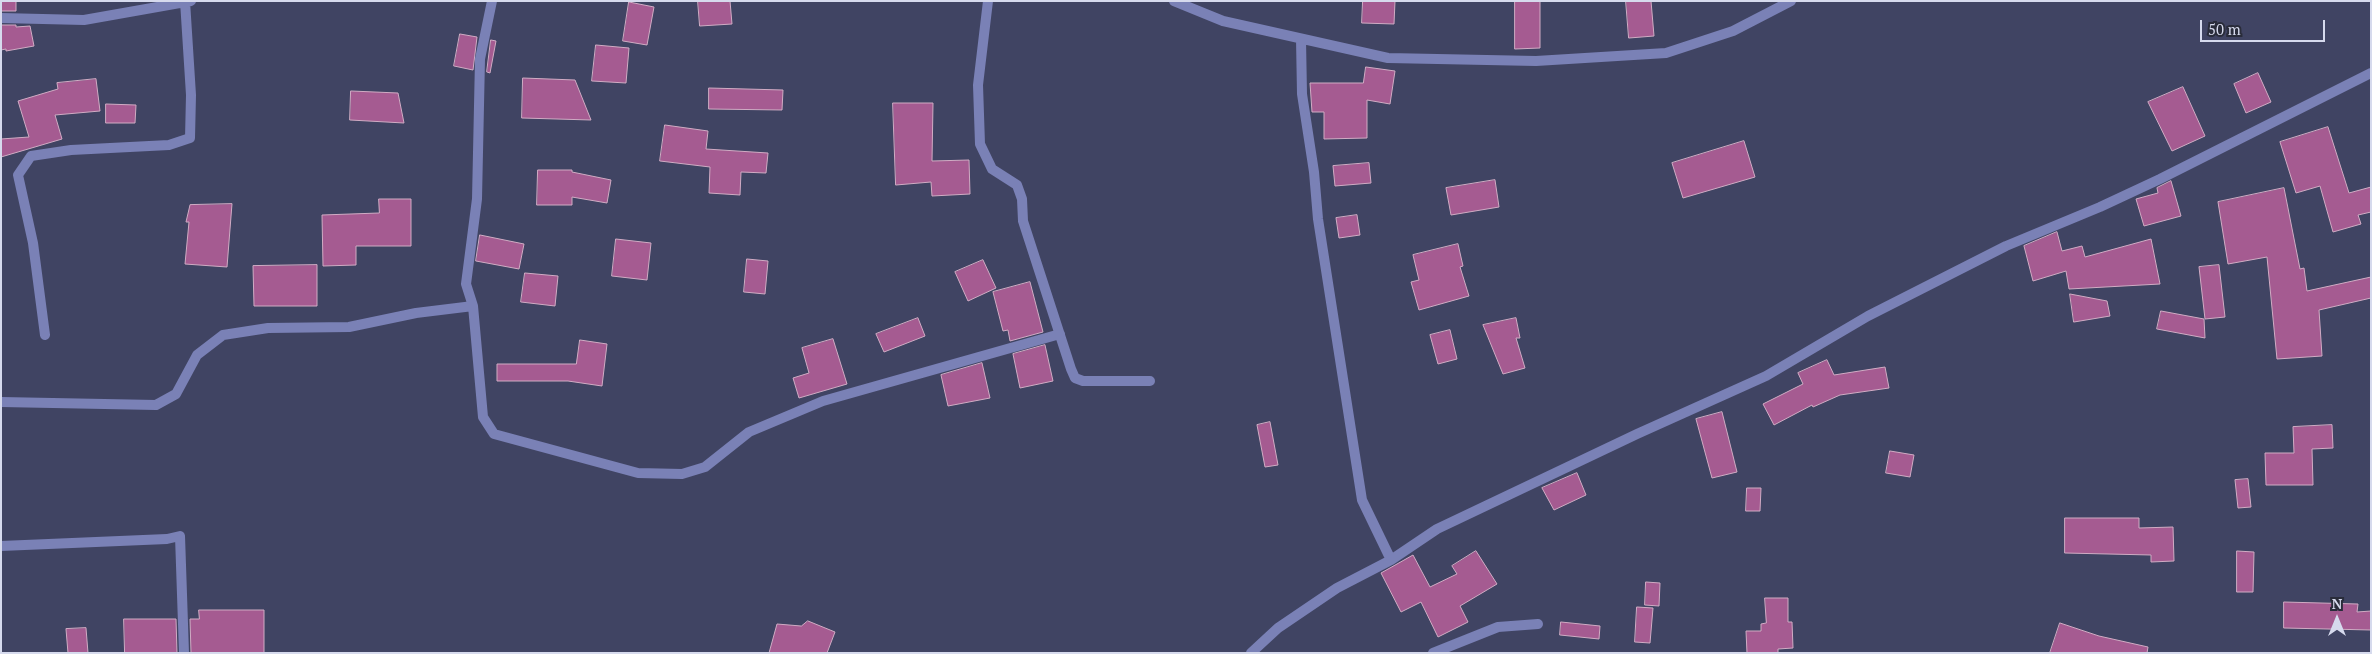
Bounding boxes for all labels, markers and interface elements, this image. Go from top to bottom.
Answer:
scale bar [2202,10,2327,42]
text: 50 m [2208,19,2241,39]
north arrow [2312,594,2362,644]
text: N [2332,594,2342,613]

